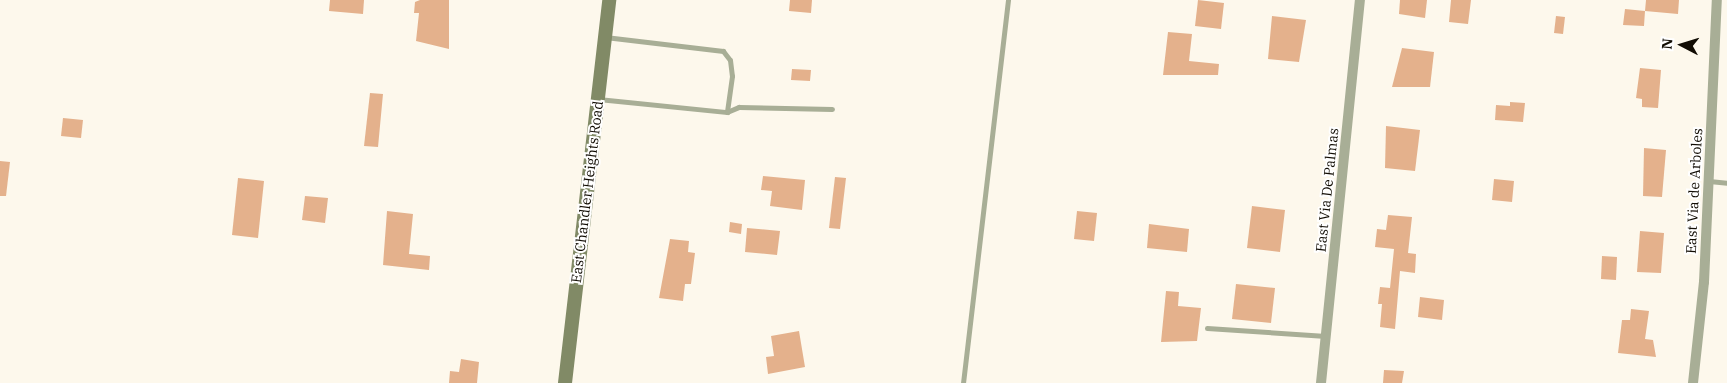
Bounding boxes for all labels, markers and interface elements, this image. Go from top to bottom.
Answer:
north arrow [1657,20,1707,70]
text: N [1658,37,1677,50]
street label: East Chandler Heights Road [567,100,607,284]
street label: East Via De Palmas [1312,127,1342,253]
street label: East Via de Arboles [1682,128,1706,254]

